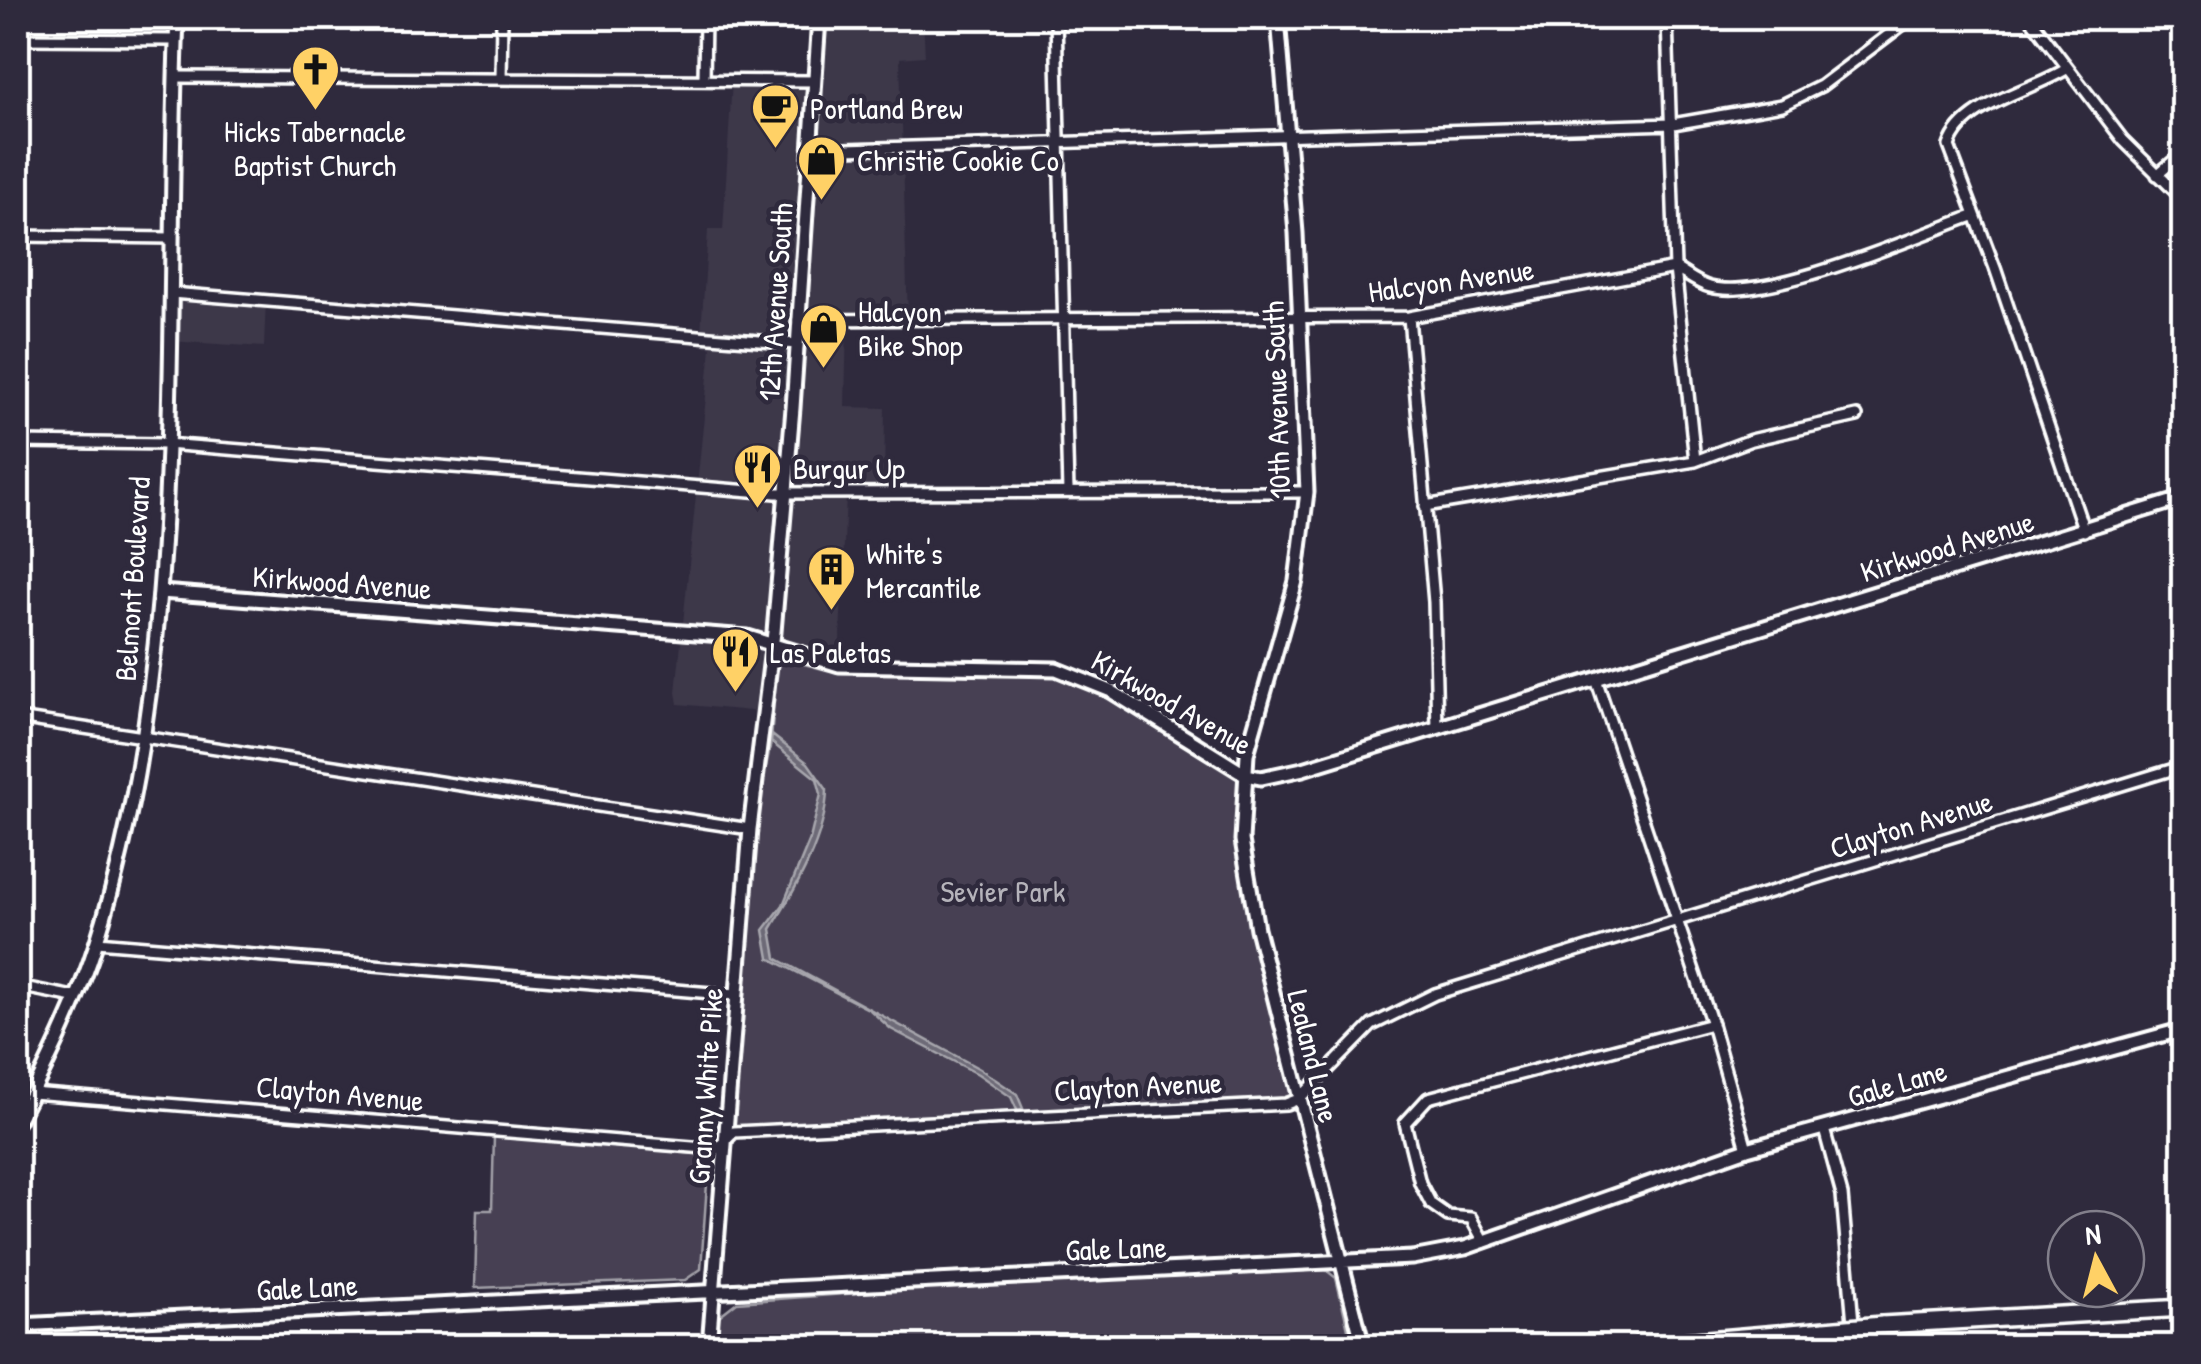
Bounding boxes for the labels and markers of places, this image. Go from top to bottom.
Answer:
church icon: Hicks Tabernacle Baptist Church [289,44,341,112]
cafe icon: Portland Brew [749,82,801,150]
place label: Portland Brew [810,88,963,128]
place label: Hicks Tabernacle Baptist Church [224,111,406,185]
shop icon: Christie Cookie Co [796,134,848,202]
place label: Christie Cookie Co [857,140,1059,180]
place label: Halcyon Bike Shop [858,291,963,365]
shop icon: Halcyon Bike Shop [797,302,849,370]
restaurant icon: Burgur Up [732,442,784,510]
place label: Burgur Up [793,448,905,488]
place label: White's Mercantile [866,533,981,607]
building icon: White's Mercantile [805,544,857,612]
restaurant icon: Las Paletas [709,626,761,694]
place label: Las Paletas [770,632,891,672]

